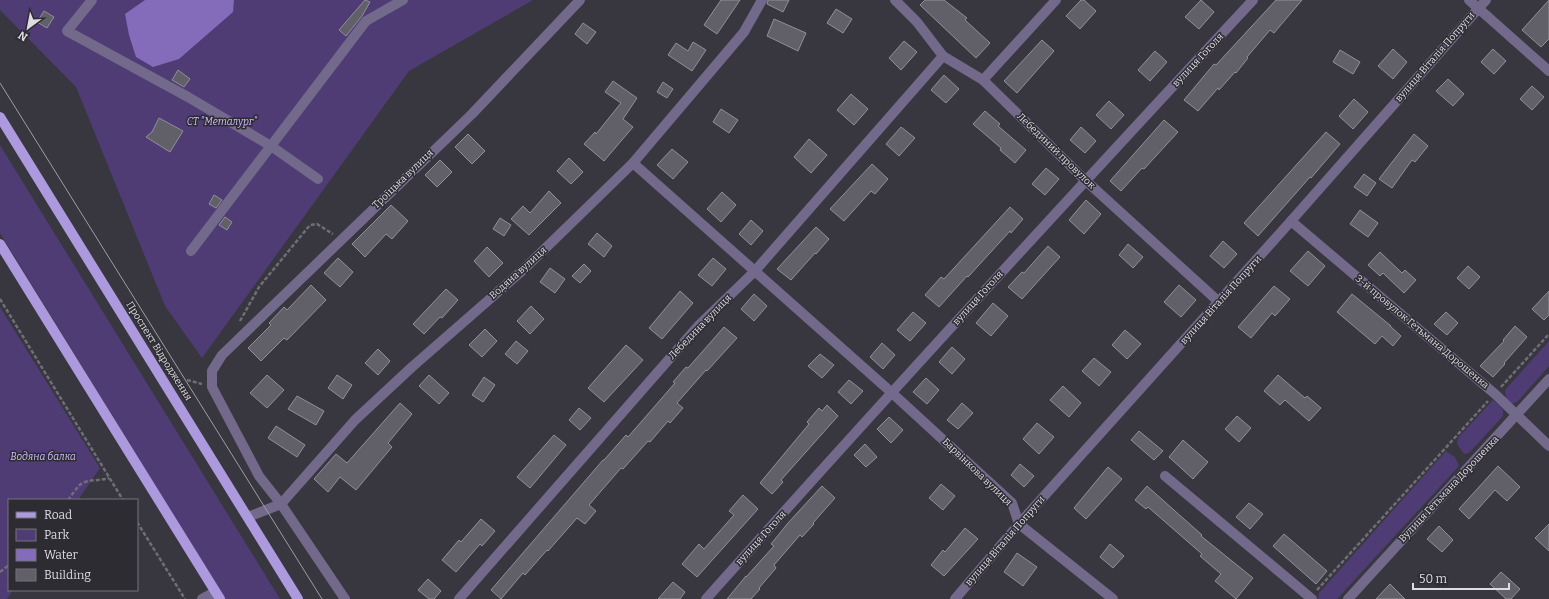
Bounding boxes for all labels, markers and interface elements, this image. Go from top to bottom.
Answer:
north arrow [8,8,48,48]
street label: вулиця Віталія Попруги [1393,9,1478,104]
text: N [15,28,30,44]
street label: вулиця Гоголя [1170,30,1226,89]
street label: Лебединий провулок [1014,110,1098,192]
park label: СТ "Металург" [187,116,257,128]
street label: Троїцька вулиця [370,147,436,211]
street label: Водяна вулиця [487,244,549,302]
street label: вулиця Віталія Попруги [1178,253,1264,347]
street label: вулиця Гоголя [950,268,1006,328]
street label: 3-й провулок Гетьмана Дорошенка [1353,273,1492,392]
street label: Лебедина вулиця [665,291,734,362]
street label: Проспект Відродження [124,299,195,403]
street label: Вулиця Гетьмана Дорошенка [1396,433,1502,545]
street label: Барвінкова вулиця [940,436,1015,509]
park label: Водяна балка [10,450,76,463]
street label: вулиця Віталія Попруги [963,493,1048,588]
legend [8,499,138,591]
text: Road [44,508,72,522]
street label: вулиця Гоголя [733,508,789,568]
text: Park [44,528,70,542]
text: Water [44,548,79,562]
scale bar [1413,565,1509,591]
text: Building [44,568,91,582]
text: 50 m [1419,572,1448,586]

